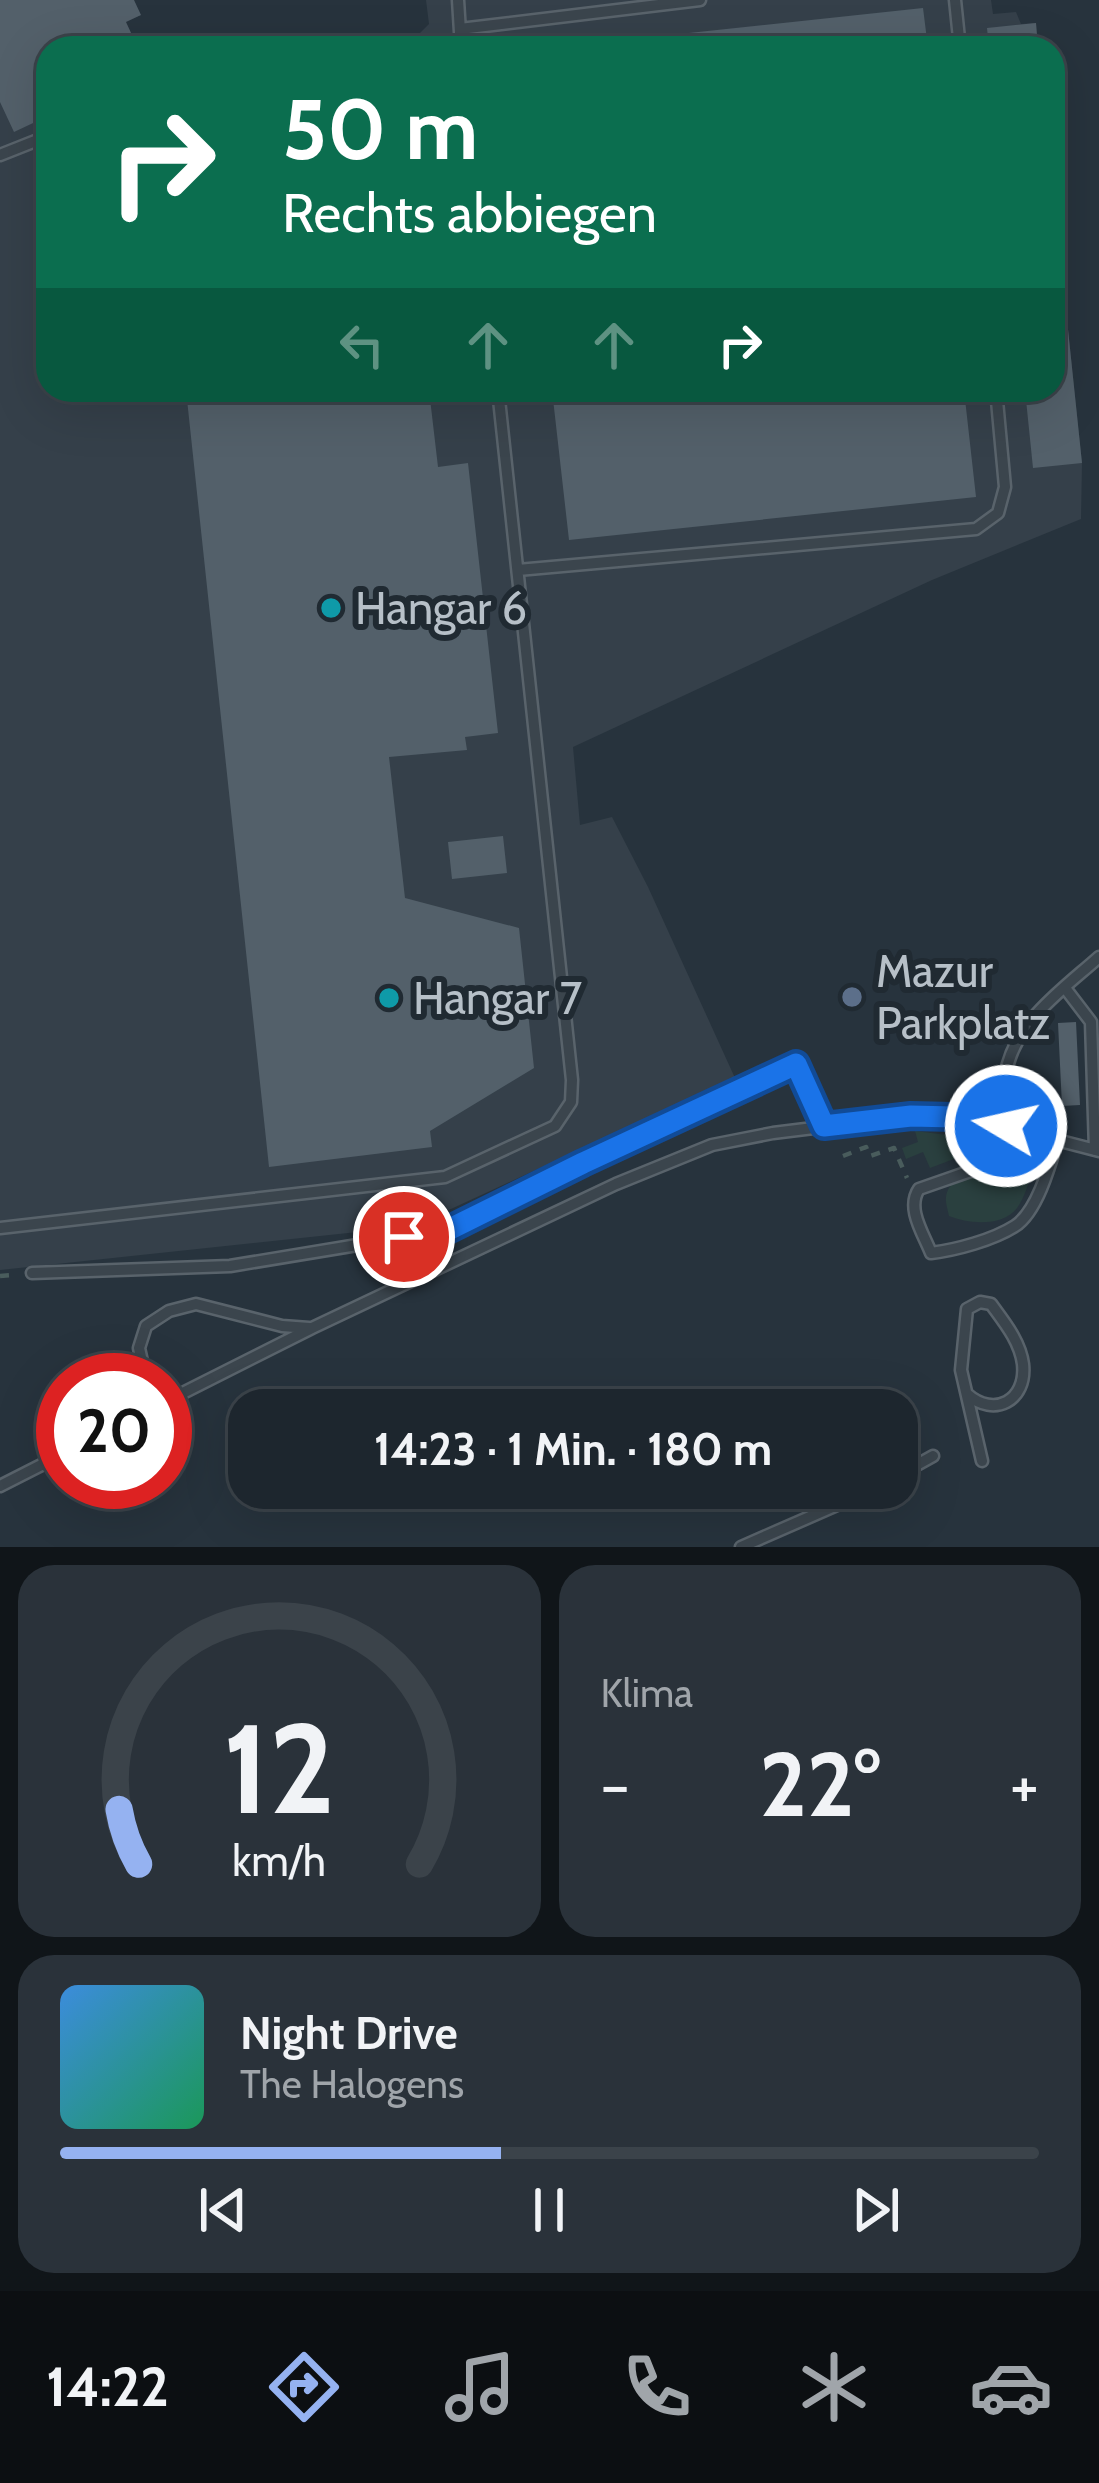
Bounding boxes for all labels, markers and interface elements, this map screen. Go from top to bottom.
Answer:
text: 50 m [282,78,478,180]
icon: right [84,84,240,240]
text: Rechts abbiegen [282,180,657,246]
icon: left [329,312,395,378]
icon: ahead [455,312,521,378]
icon: ahead [581,312,647,378]
icon: right [707,312,773,378]
place label: Hangar 6 [355,581,527,635]
marker: Hangar 6 [318,595,344,621]
place label: Mazur Parkplatz [876,944,1050,1050]
place label: Hangar 7 [413,971,582,1025]
marker: Mazur Parkplatz [839,984,865,1010]
marker: Hangar 7 [376,985,402,1011]
position arrow [943,1063,1069,1189]
pin [353,1186,455,1288]
icon: arrive [371,1204,437,1270]
speed limit sign: 20 [36,1353,192,1509]
text: 14:23 · 1 Min. · 180 m [374,1422,772,1476]
text: Klima [601,1669,693,1717]
text: 12 [223,1693,335,1844]
text: 22° [759,1729,880,1839]
text: − [601,1744,630,1825]
text: + [1010,1744,1039,1825]
text: km/h [232,1835,326,1887]
text: Night Drive [240,2006,458,2060]
text: The Halogens [240,2060,464,2108]
icon: previous [190,2177,256,2243]
icon: pause [516,2177,582,2243]
icon: next [843,2177,909,2243]
icon: directions [262,2345,346,2429]
icon: music [438,2345,522,2429]
icon: phone [615,2345,699,2429]
icon: climate [792,2345,876,2429]
icon: car [969,2345,1053,2429]
text: 14:22 [46,2354,169,2420]

